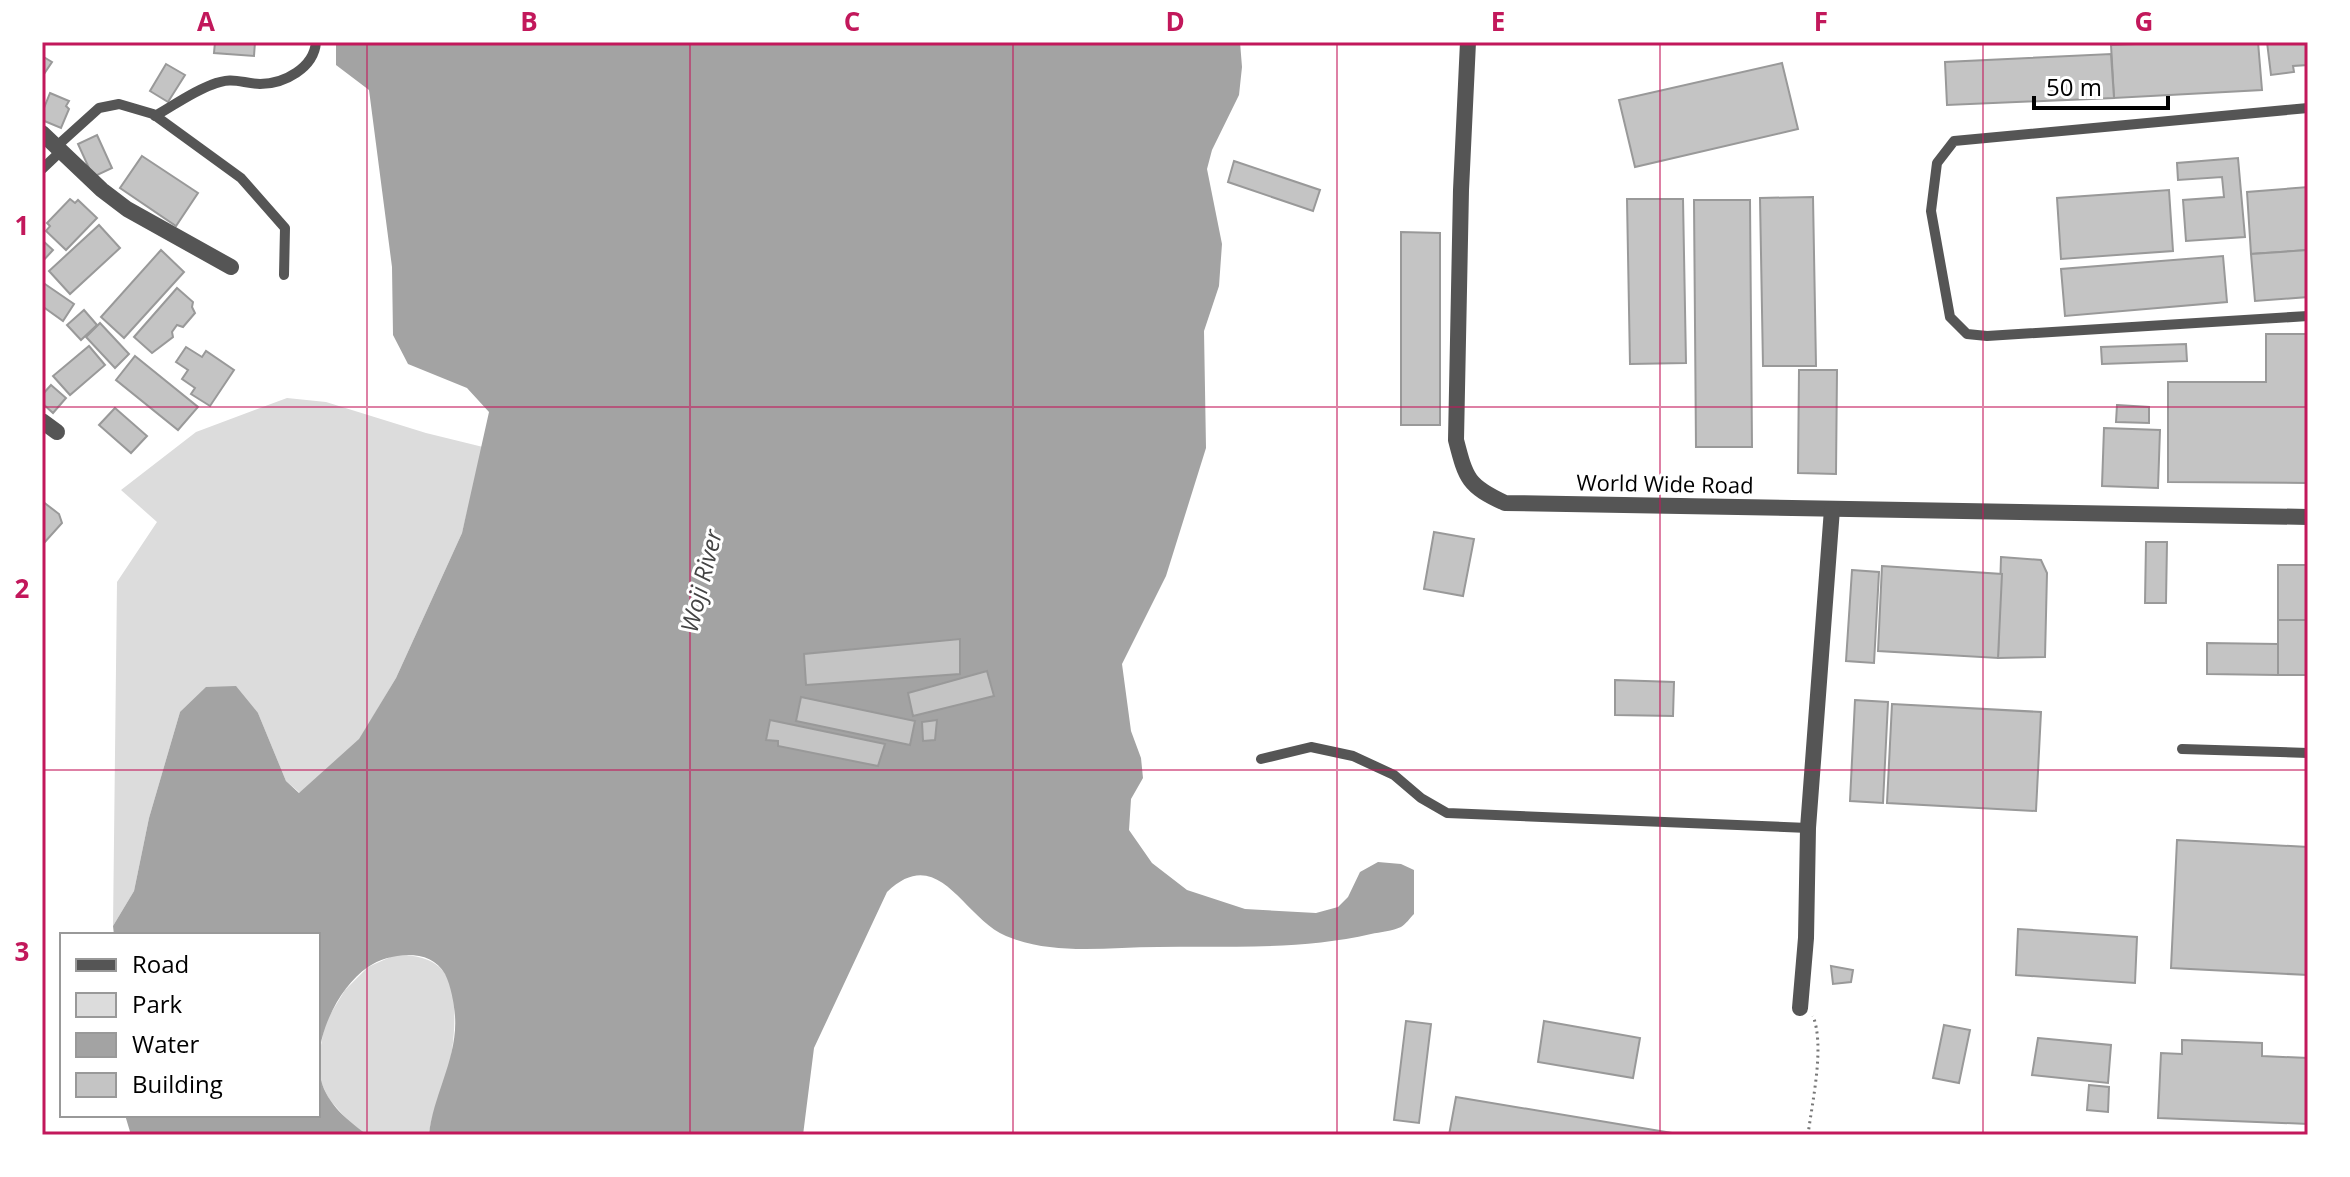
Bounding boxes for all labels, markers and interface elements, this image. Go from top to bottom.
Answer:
text: A [197,3,215,39]
text: B [520,3,538,39]
text: C [844,3,860,39]
text: D [1165,3,1185,39]
text: E [1491,3,1505,39]
text: F [1814,3,1828,39]
text: G [2135,3,2153,39]
scale bar [2034,60,2168,110]
text: 50 m [2046,70,2102,103]
text: 1 [15,207,29,243]
street label: World Wide Road [1576,466,1754,500]
water label: Woji River [672,524,730,635]
text: 2 [15,570,30,606]
text: 3 [15,933,29,969]
legend [60,933,320,1117]
text: Road [132,947,189,980]
text: Park [132,987,183,1020]
text: Water [132,1027,200,1060]
text: Building [132,1067,223,1100]

